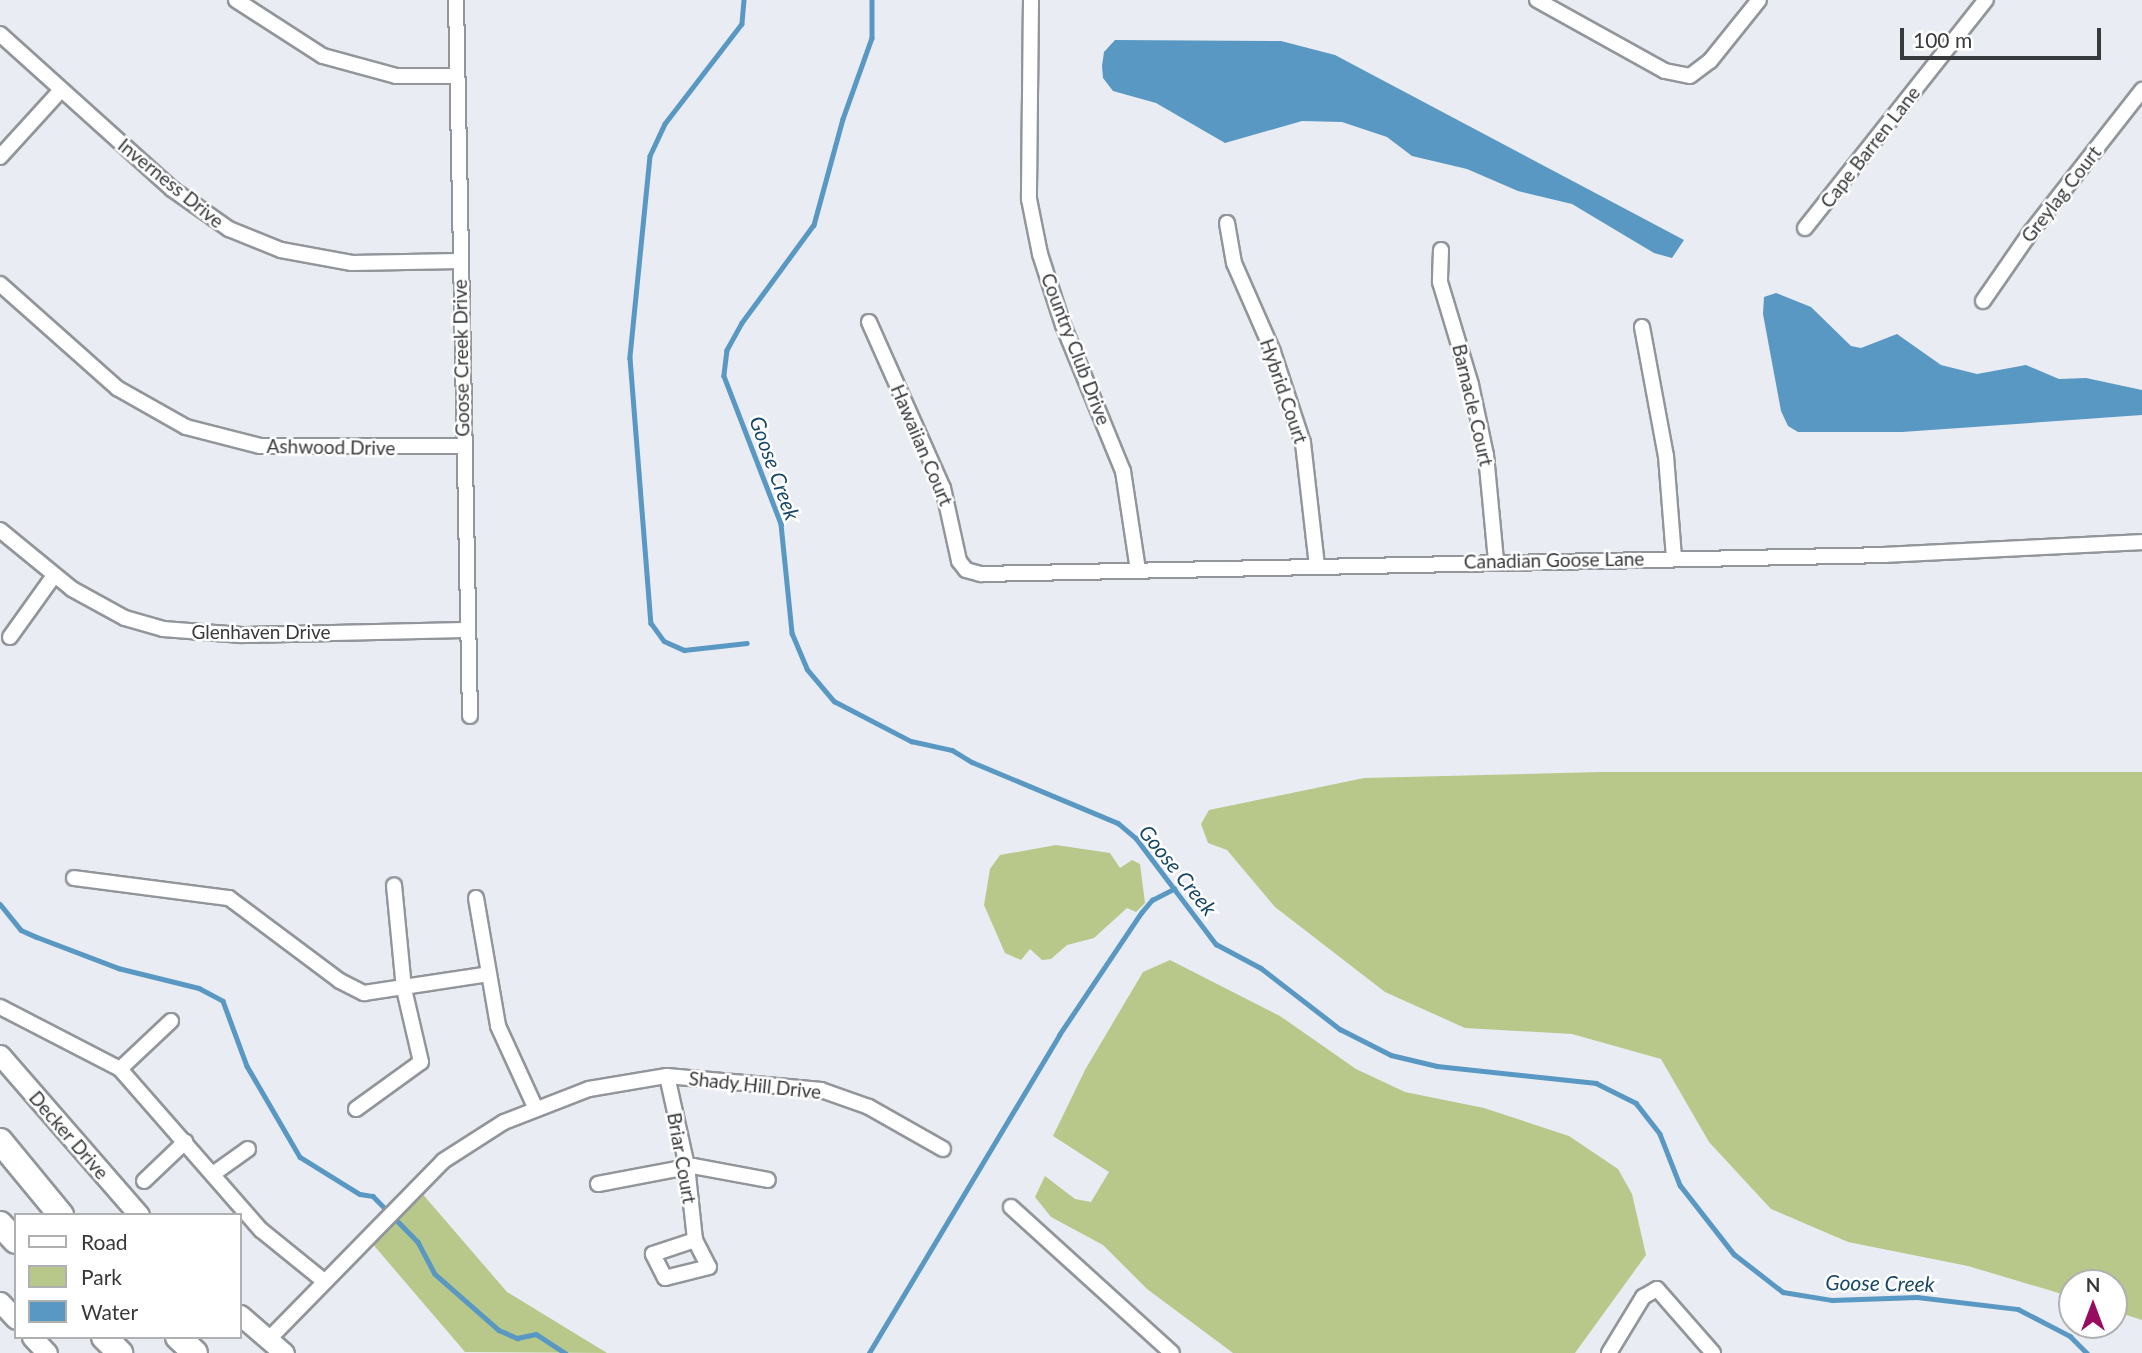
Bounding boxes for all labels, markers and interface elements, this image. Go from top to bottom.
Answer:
scale bar [1904,14,2105,58]
text: 100 m [1913,27,1972,52]
street label: Cape Barren Lane [1815,82,1925,212]
street label: Inverness Drive [114,133,228,233]
street label: Greylag Court [2016,141,2106,247]
street label: Country Club Drive [1036,270,1116,428]
street label: Goose Creek Drive [448,279,474,437]
street label: Hybrid Court [1255,336,1313,446]
street label: Barnacle Court [1448,342,1498,468]
street label: Hawaiian Court [886,381,958,509]
water label: Goose Creek [745,412,805,524]
street label: Ashwood Drive [266,434,396,460]
street label: Canadian Goose Lane [1464,547,1644,573]
street label: Glenhaven Drive [191,621,331,643]
water label: Goose Creek [1134,820,1222,920]
street label: Shady Hill Drive [687,1067,823,1103]
street label: Decker Drive [24,1086,114,1184]
street label: Briar Court [663,1111,701,1205]
legend [14,1213,242,1339]
text: Road [81,1229,128,1254]
text: Park [81,1264,122,1289]
water label: Goose Creek [1825,1269,1935,1297]
north arrow [2058,1269,2128,1339]
text: N [2086,1273,2100,1296]
text: Water [81,1299,138,1324]

